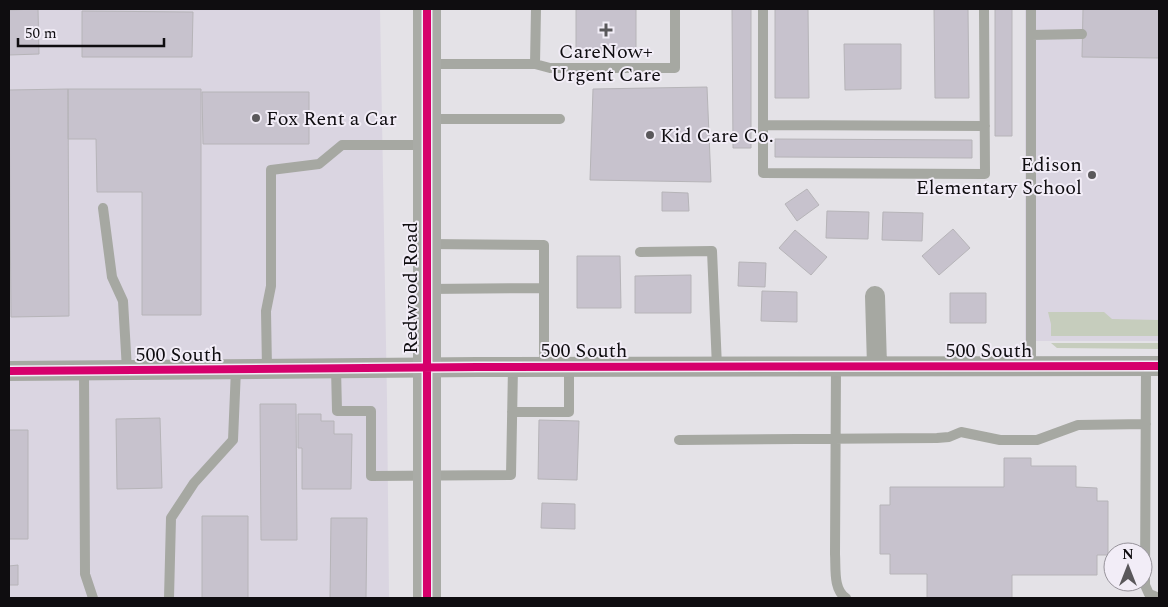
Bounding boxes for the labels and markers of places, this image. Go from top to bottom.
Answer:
marker: CareNow+ Urgent Care [599,23,613,37]
place label: CareNow+ Urgent Care [551,37,661,90]
place label: Fox Rent a Car [266,104,397,134]
marker: Fox Rent a Car [250,112,262,124]
place label: Kid Care Co. [660,121,774,151]
marker: Kid Care Co. [644,129,656,141]
place label: Edison Elementary School [916,150,1082,203]
marker: Edison Elementary School [1086,169,1098,181]

